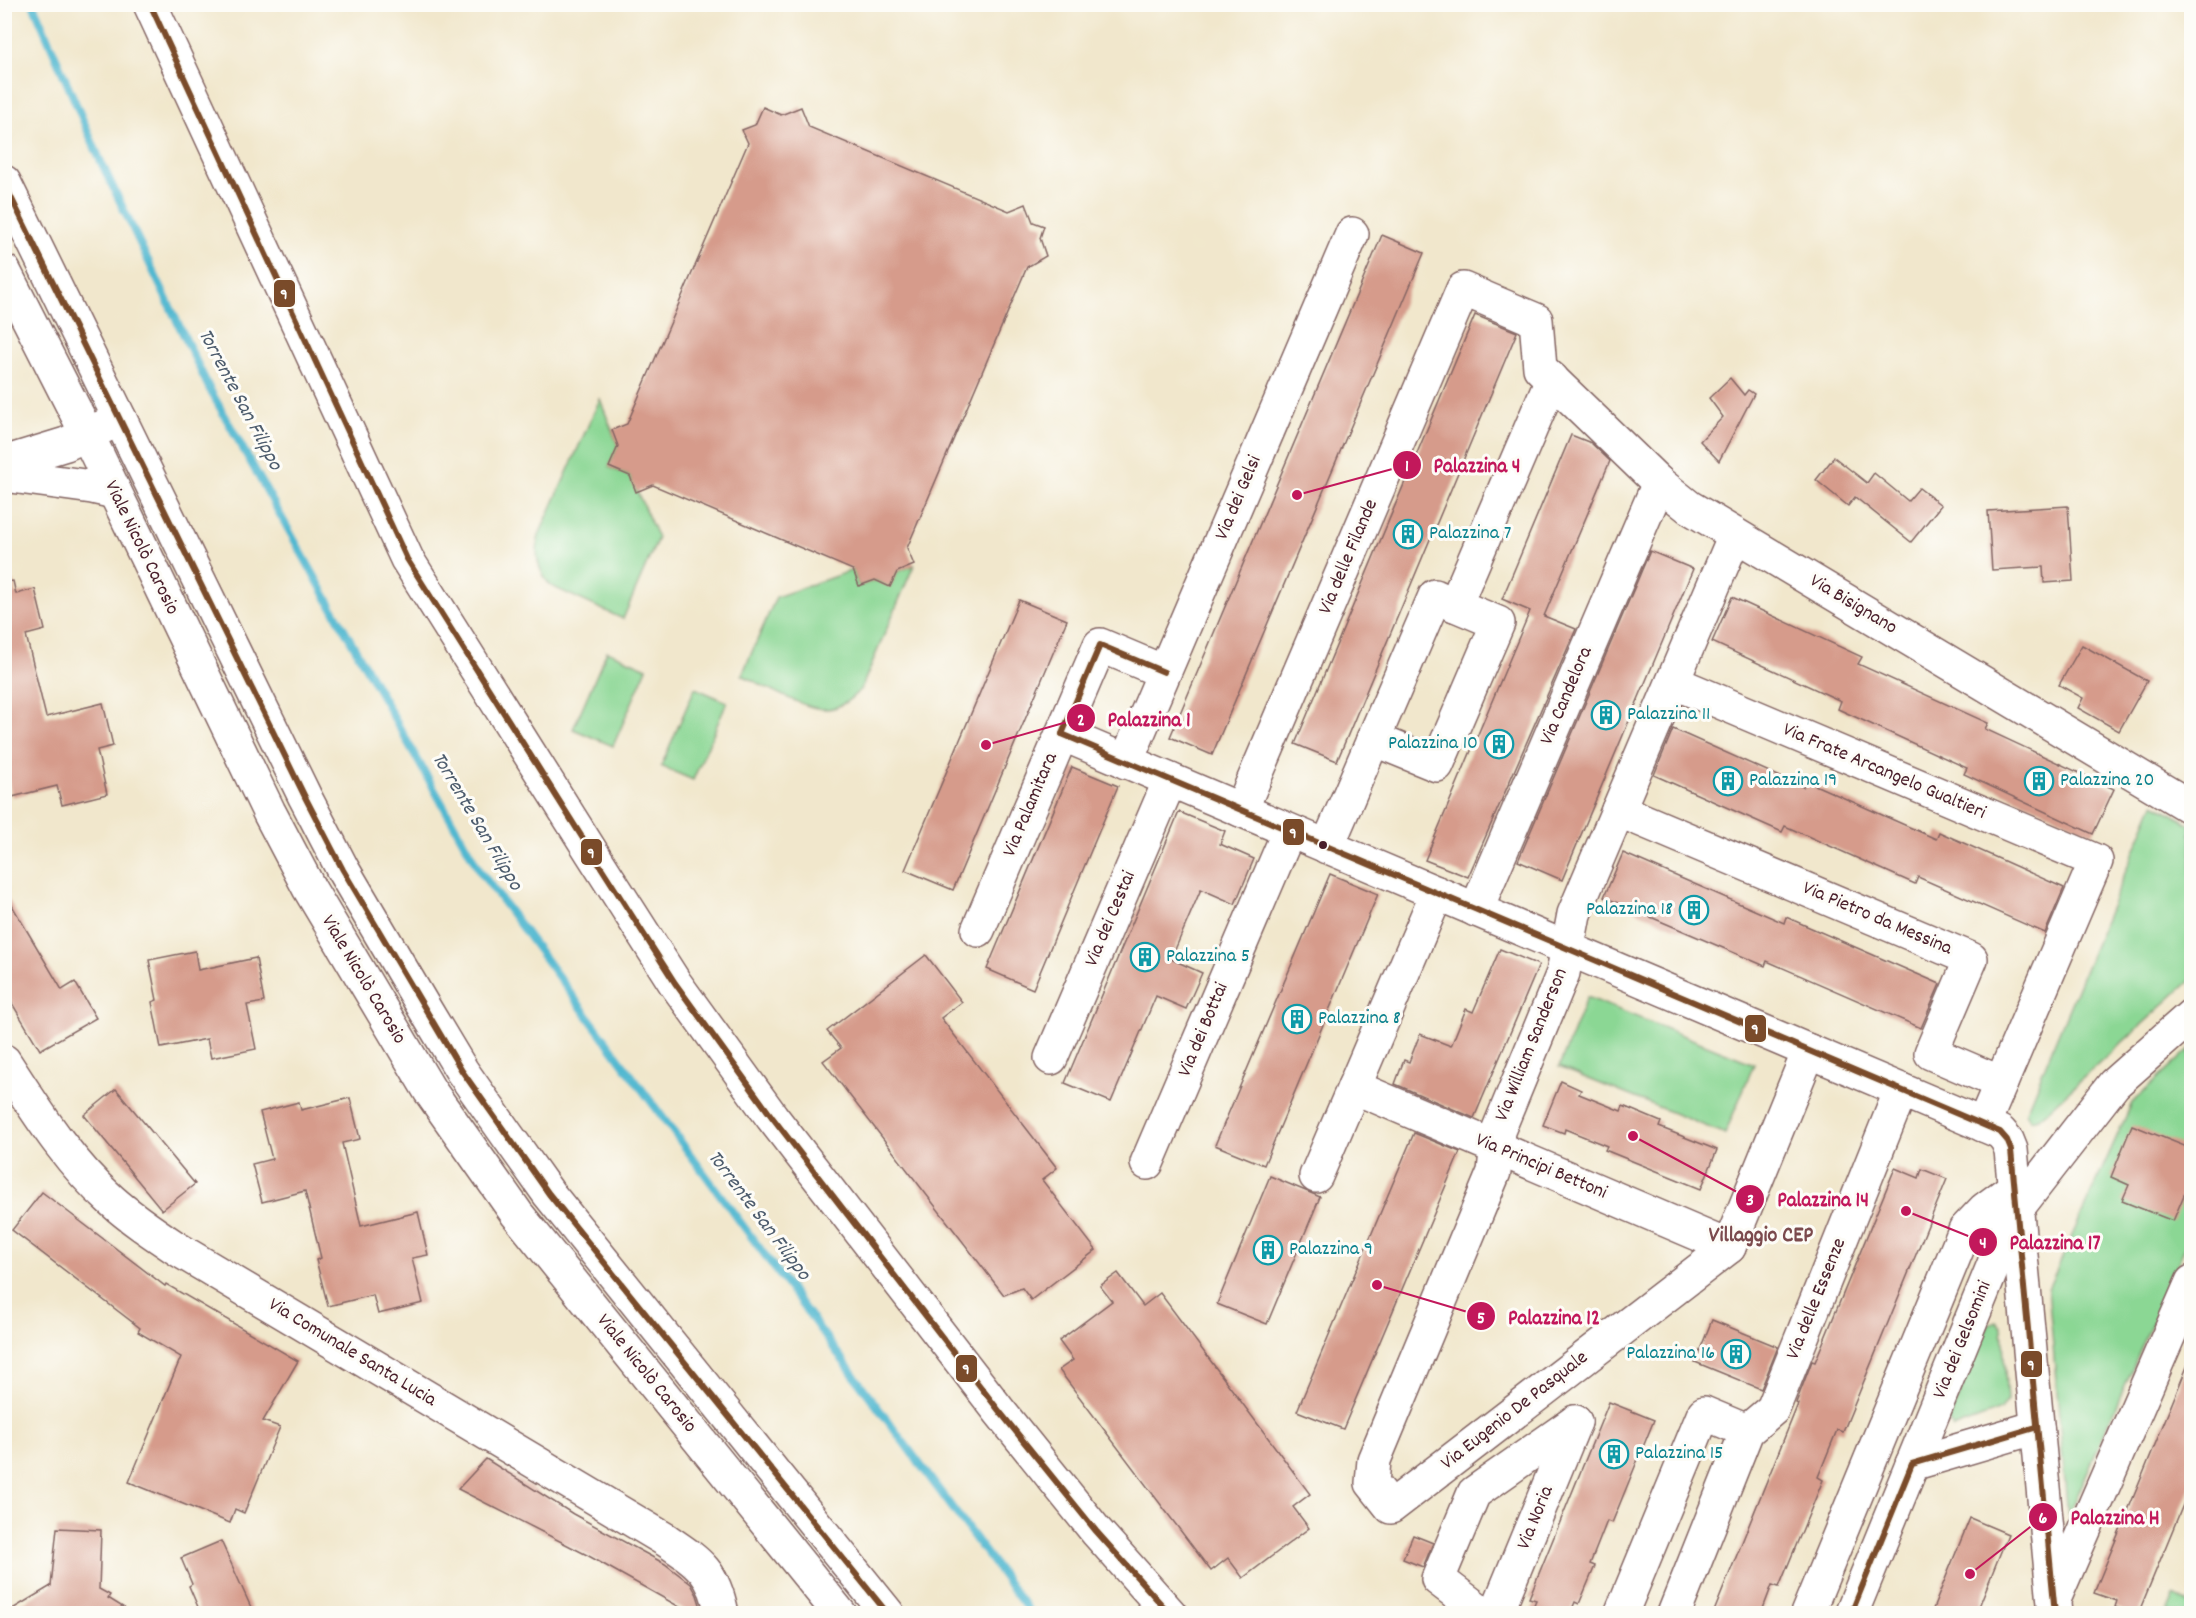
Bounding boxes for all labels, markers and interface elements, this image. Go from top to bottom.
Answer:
line badge: 9 [273,279,296,308]
text: 9 [280,284,288,307]
water label: Torrente San Filippo [189,324,290,478]
callout: Palazzina 4 [1392,446,1533,485]
street label: Via dei Gelsi [1209,451,1269,545]
text: Palazzina 4 [1433,453,1521,483]
text: 1 [1405,455,1409,480]
street label: Viale Nicolò Carosio [96,476,186,620]
street label: Via delle Filande [1312,495,1386,619]
building icon: Palazzina 7 [1392,518,1424,550]
place label: Palazzina 7 [1429,520,1511,548]
street label: Via Bisignano [1804,568,1902,642]
street label: Via Candelora [1534,642,1601,750]
callout: Palazzina 1 [1066,699,1203,738]
building icon: Palazzina 11 [1590,699,1622,731]
place label: Palazzina 11 [1627,701,1710,729]
text: Palazzina 1 [1108,707,1191,737]
text: 2 [1077,709,1085,734]
street label: Via Frate Arcangelo Gualtieri [1778,716,1990,828]
building icon: Palazzina 10 [1483,728,1515,760]
place label: Palazzina 10 [1388,730,1478,758]
water label: Torrente San Filippo [423,747,530,898]
street label: Via Palamitara [996,748,1066,861]
building icon: Palazzina 19 [1712,765,1744,797]
building icon: Palazzina 20 [2023,765,2055,797]
place label: Palazzina 19 [1749,767,1837,795]
place label: Palazzina 20 [2060,767,2154,795]
line badge: 9 [1282,818,1305,846]
text: 9 [1289,823,1297,846]
line badge: 9 [580,838,603,866]
unlabelled marker [1317,839,1329,851]
text: 9 [587,843,595,866]
street label: Via dei Cestai [1078,867,1144,971]
street label: Via Pietro da Messina [1798,875,1957,963]
building icon: Palazzina 18 [1678,894,1710,926]
place label: Palazzina 18 [1586,896,1673,924]
street label: Viale Nicolò Carosio [313,910,413,1050]
building icon: Palazzina 5 [1129,941,1161,973]
place label: Palazzina 5 [1166,943,1250,971]
street label: Via William Sanderson [1489,964,1575,1126]
street label: Via dei Bottai [1172,978,1237,1081]
building icon: Palazzina 8 [1281,1003,1313,1035]
place label: Palazzina 8 [1318,1005,1401,1033]
line badge: 9 [1744,1014,1767,1043]
text: 9 [1751,1019,1759,1042]
street label: Via Principi Bettoni [1471,1127,1612,1207]
water label: Torrente San Filippo [699,1144,818,1289]
callout: Palazzina 14 [1735,1179,1881,1218]
text: Palazzina 14 [1777,1187,1869,1217]
text: 3 [1746,1189,1754,1214]
district label: Villaggio CEP [1709,1221,1813,1252]
callout: Palazzina 17 [1968,1222,2113,1261]
text: Palazzina 17 [2009,1230,2101,1260]
text: 4 [1979,1232,1987,1257]
building icon: Palazzina 9 [1252,1234,1284,1266]
street label: Via delle Essenze [1780,1234,1854,1364]
place label: Palazzina 9 [1289,1236,1373,1264]
street label: Via dei Gelsomini [1927,1277,2000,1403]
street label: Via Comunale Santa Lucia [263,1292,442,1415]
callout: Palazzina 12 [1466,1297,1612,1336]
text: Palazzina 12 [1508,1305,1600,1335]
text: 5 [1477,1307,1485,1332]
street label: Viale Nicolò Carosio [589,1308,703,1440]
building icon: Palazzina 16 [1720,1338,1752,1370]
place label: Palazzina 16 [1626,1340,1715,1368]
street label: Via Eugenio De Pasquale [1435,1344,1595,1477]
line badge: 9 [2020,1350,2043,1378]
line badge: 9 [955,1354,978,1383]
text: 9 [2027,1355,2035,1378]
text: 9 [962,1359,970,1382]
building icon: Palazzina 15 [1598,1438,1630,1470]
place label: Palazzina 15 [1635,1440,1723,1468]
street label: Via Noria [1511,1481,1562,1554]
callout: Palazzina H [2028,1497,2171,1536]
text: Palazzina H [2070,1505,2160,1535]
text: 6 [2039,1507,2048,1532]

